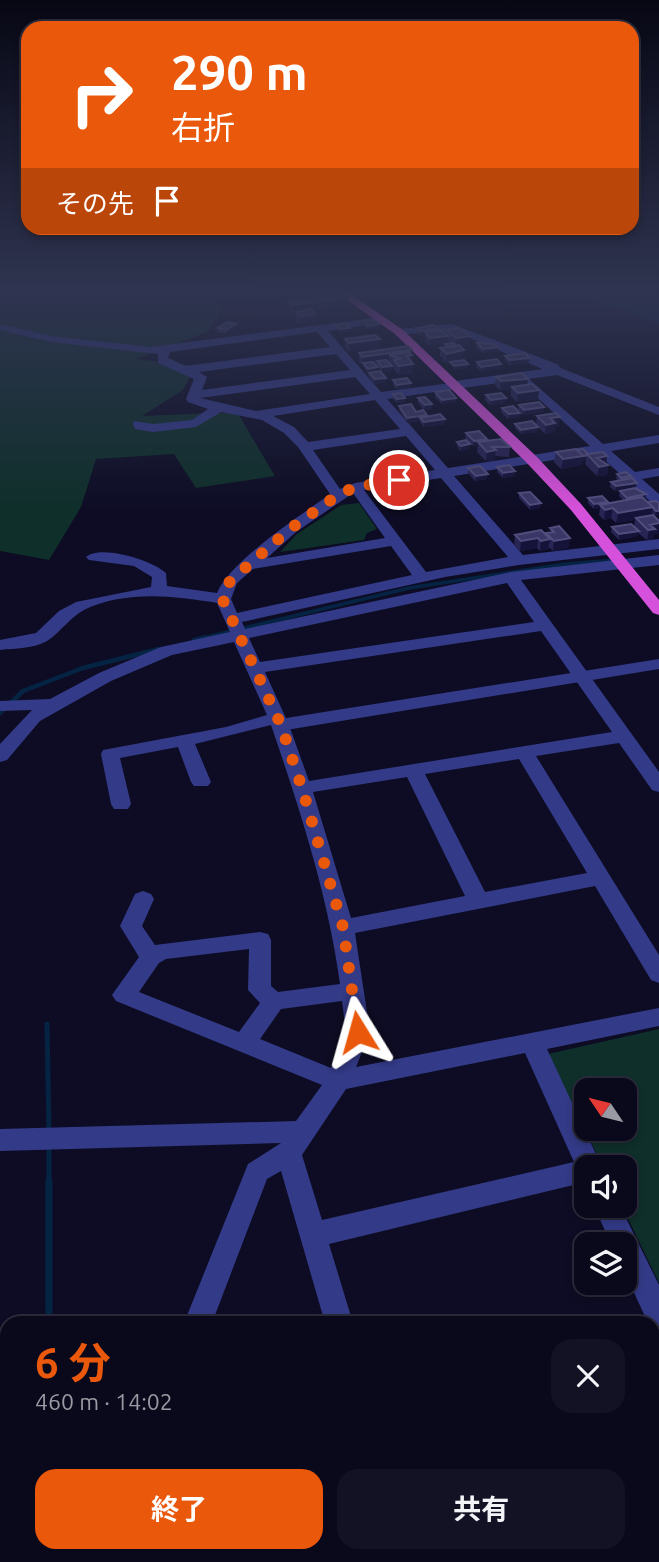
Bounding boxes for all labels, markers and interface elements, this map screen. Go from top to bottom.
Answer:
text: 290 m [171,44,308,99]
icon: right [56,49,147,140]
text: 右折 [171,109,235,145]
icon: arrive [148,182,186,220]
text: その先 [56,189,134,218]
pin [369,450,429,510]
icon: arrive [380,461,418,499]
position arrow [321,995,395,1069]
north arrow [574,1078,637,1141]
map controls [574,1078,637,1295]
button: sound [574,1155,637,1218]
button: layers [574,1232,637,1295]
text: 6 分 [35,1339,111,1386]
button: close [551,1339,625,1413]
text: 460 m · 14:02 [35,1389,173,1414]
button: 終了 [35,1469,323,1549]
button: 共有 [337,1469,625,1549]

